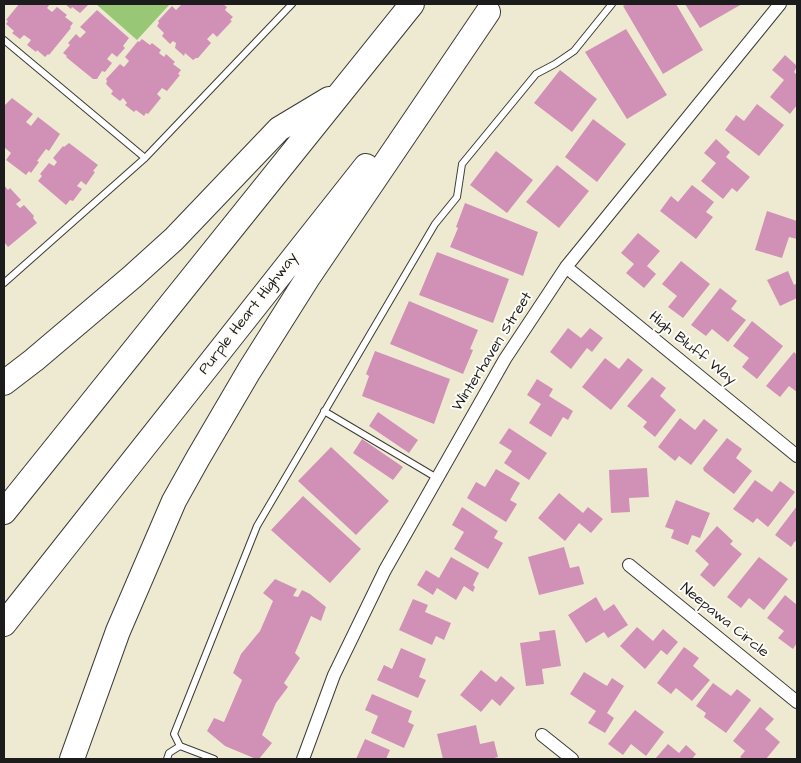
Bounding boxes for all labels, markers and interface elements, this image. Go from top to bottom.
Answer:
street label: Purple Heart Highway [196,249,302,379]
street label: Winterhaven Street [449,289,537,415]
street label: High Bluff Way [645,308,739,390]
street label: Neepawa Circle [676,580,772,662]

